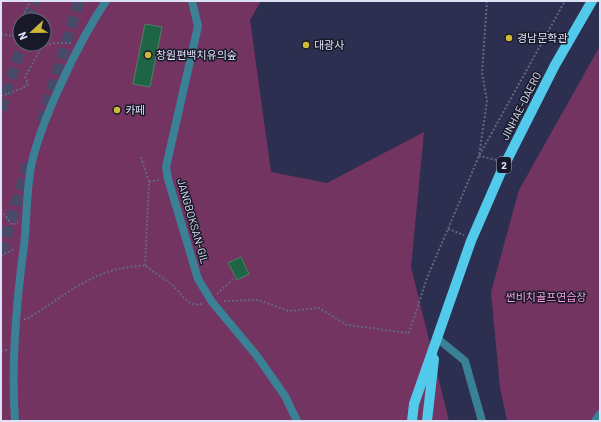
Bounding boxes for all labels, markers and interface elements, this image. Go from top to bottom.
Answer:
north arrow [12,12,52,52]
text: N [15,30,30,42]
place label: 경남문학관 [517,31,568,44]
marker: 경남문학관 [504,33,514,43]
place label: 대광사 [314,38,344,51]
marker: 대광사 [301,40,311,50]
place label: 창원편백치유의숲 [156,48,237,61]
marker: 창원편백치유의숲 [143,50,153,60]
street label: JINHAE-DAERO [498,69,543,142]
place label: 카페 [125,103,145,116]
marker: 카페 [112,105,122,115]
road number: 2 [497,157,511,173]
street label: JANGBOKSAN-GIL [175,177,212,265]
park label: 썬비치골프연습장 [506,290,586,303]

